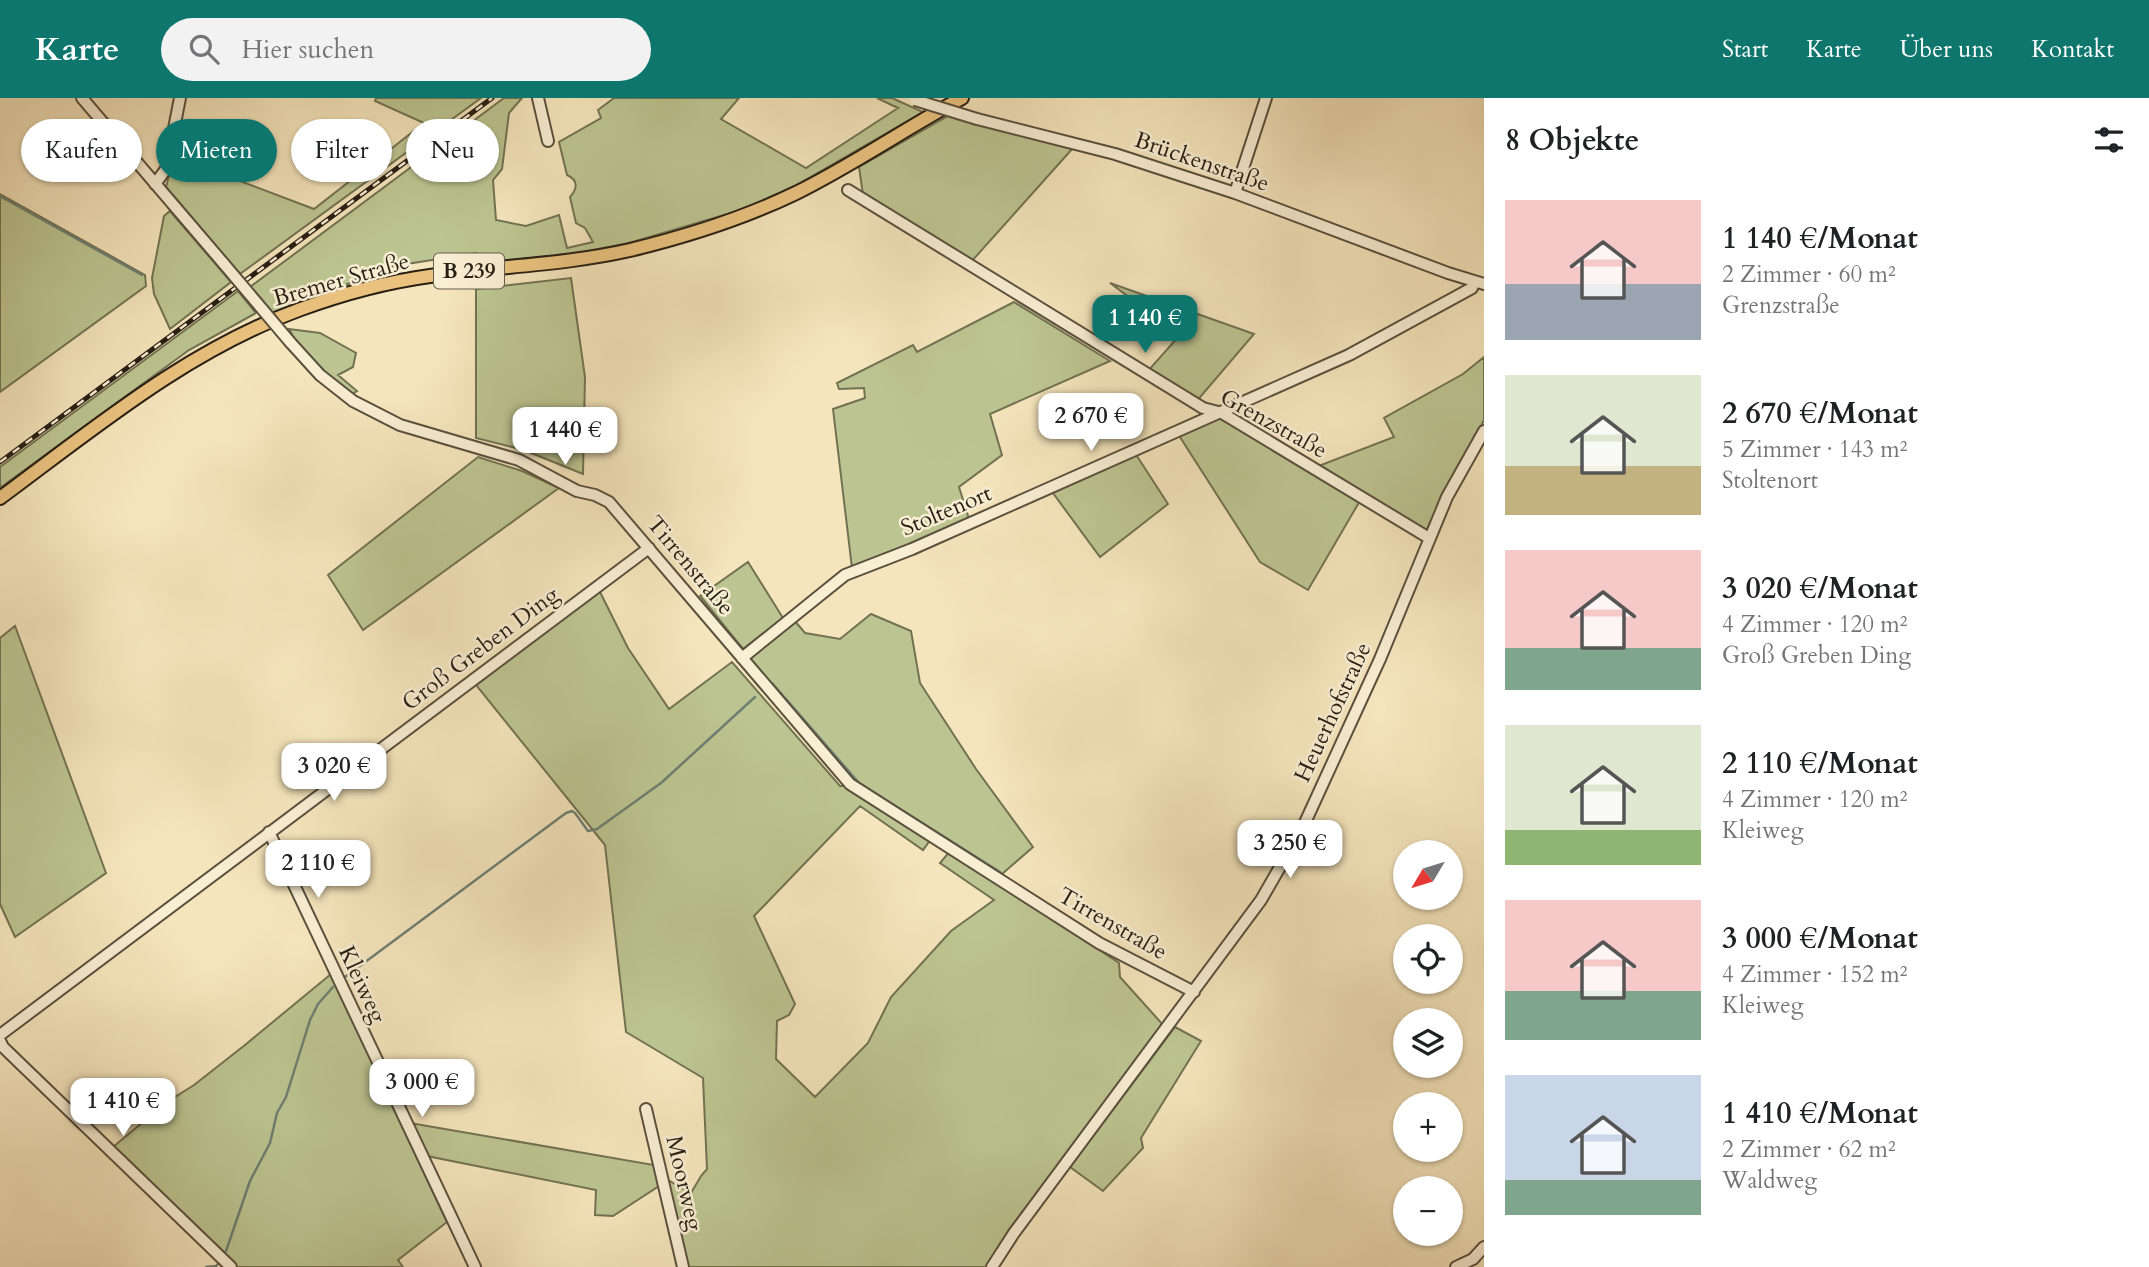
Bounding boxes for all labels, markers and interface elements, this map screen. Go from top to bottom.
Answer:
search box [161,18,651,81]
text: Karte [35,27,119,72]
icon: search [185,30,223,68]
text: Hier suchen [241,32,374,67]
text: Start [1722,33,1768,66]
text: Karte [1806,33,1862,66]
text: Über uns [1900,33,1993,66]
text: Kontakt [2031,33,2114,66]
chip: Kaufen [21,119,142,182]
chip: Mieten [156,119,277,182]
chip: Filter [291,119,392,182]
chip: Neu [406,119,499,182]
text: 8 Objekte [1505,120,1639,161]
icon: filters [2090,121,2128,159]
street label: Brückenstraße [1130,124,1273,199]
text: 1 140 €/Monat [1722,218,1918,259]
icon: home [1561,228,1645,312]
street label: Bremer Straße [269,245,413,314]
road number: B 239 [434,254,504,288]
text: 2 Zimmer · 60 m² [1722,259,1896,290]
text: Grenzstraße [1722,290,1840,321]
pin: 1 140 € [1080,296,1210,355]
text: 1 140 € [1108,302,1182,333]
street label: Grenzstraße [1215,381,1333,466]
text: 2 670 €/Monat [1722,393,1918,434]
pin: 2 670 € [1026,394,1156,453]
text: 2 670 € [1054,400,1128,431]
icon: home [1561,403,1645,487]
pin: 1 440 € [500,408,630,467]
text: 1 440 € [528,414,602,445]
text: 5 Zimmer · 143 m² [1722,434,1907,465]
text: Stoltenort [1722,465,1818,496]
street label: Stoltenort [896,477,996,543]
street label: Tirrenstraße [640,509,741,622]
text: 3 020 €/Monat [1722,568,1918,609]
icon: home [1561,578,1645,662]
street label: Groß Greben Ding [395,579,565,718]
text: 4 Zimmer · 120 m² [1722,609,1907,640]
street label: Heuerhofstraße [1287,637,1378,787]
text: Groß Greben Ding [1722,640,1911,671]
text: 2 110 €/Monat [1722,743,1918,784]
pin: 3 020 € [269,744,399,803]
text: 3 020 € [297,750,371,781]
icon: home [1561,753,1645,837]
text: 4 Zimmer · 120 m² [1722,784,1907,815]
text: Kleiweg [1722,815,1804,846]
pin: 3 250 € [1225,820,1355,880]
text: 3 250 € [1253,827,1327,858]
pin: 2 110 € [253,840,383,900]
north arrow [1393,840,1463,910]
map controls [1393,840,1463,1246]
text: 2 110 € [281,847,355,878]
street label: Tirrenstraße [1053,880,1173,967]
text: 3 000 €/Monat [1722,918,1918,959]
button: locate [1393,924,1463,994]
icon: home [1561,928,1645,1012]
street label: Kleiweg [331,941,394,1028]
text: 4 Zimmer · 152 m² [1722,959,1907,990]
text: Kleiweg [1722,990,1804,1021]
button: layers [1393,1008,1463,1078]
pin: 3 000 € [357,1060,487,1119]
text: 3 000 € [385,1066,459,1097]
pin: 1 410 € [58,1079,188,1138]
text: 1 410 € [86,1085,160,1116]
button: + [1393,1092,1463,1162]
text: 1 410 €/Monat [1722,1093,1918,1134]
icon: home [1561,1103,1645,1187]
street label: Moorweg [659,1133,711,1234]
text: 2 Zimmer · 62 m² [1722,1134,1896,1165]
text: Waldweg [1722,1165,1817,1196]
button: − [1393,1176,1463,1246]

